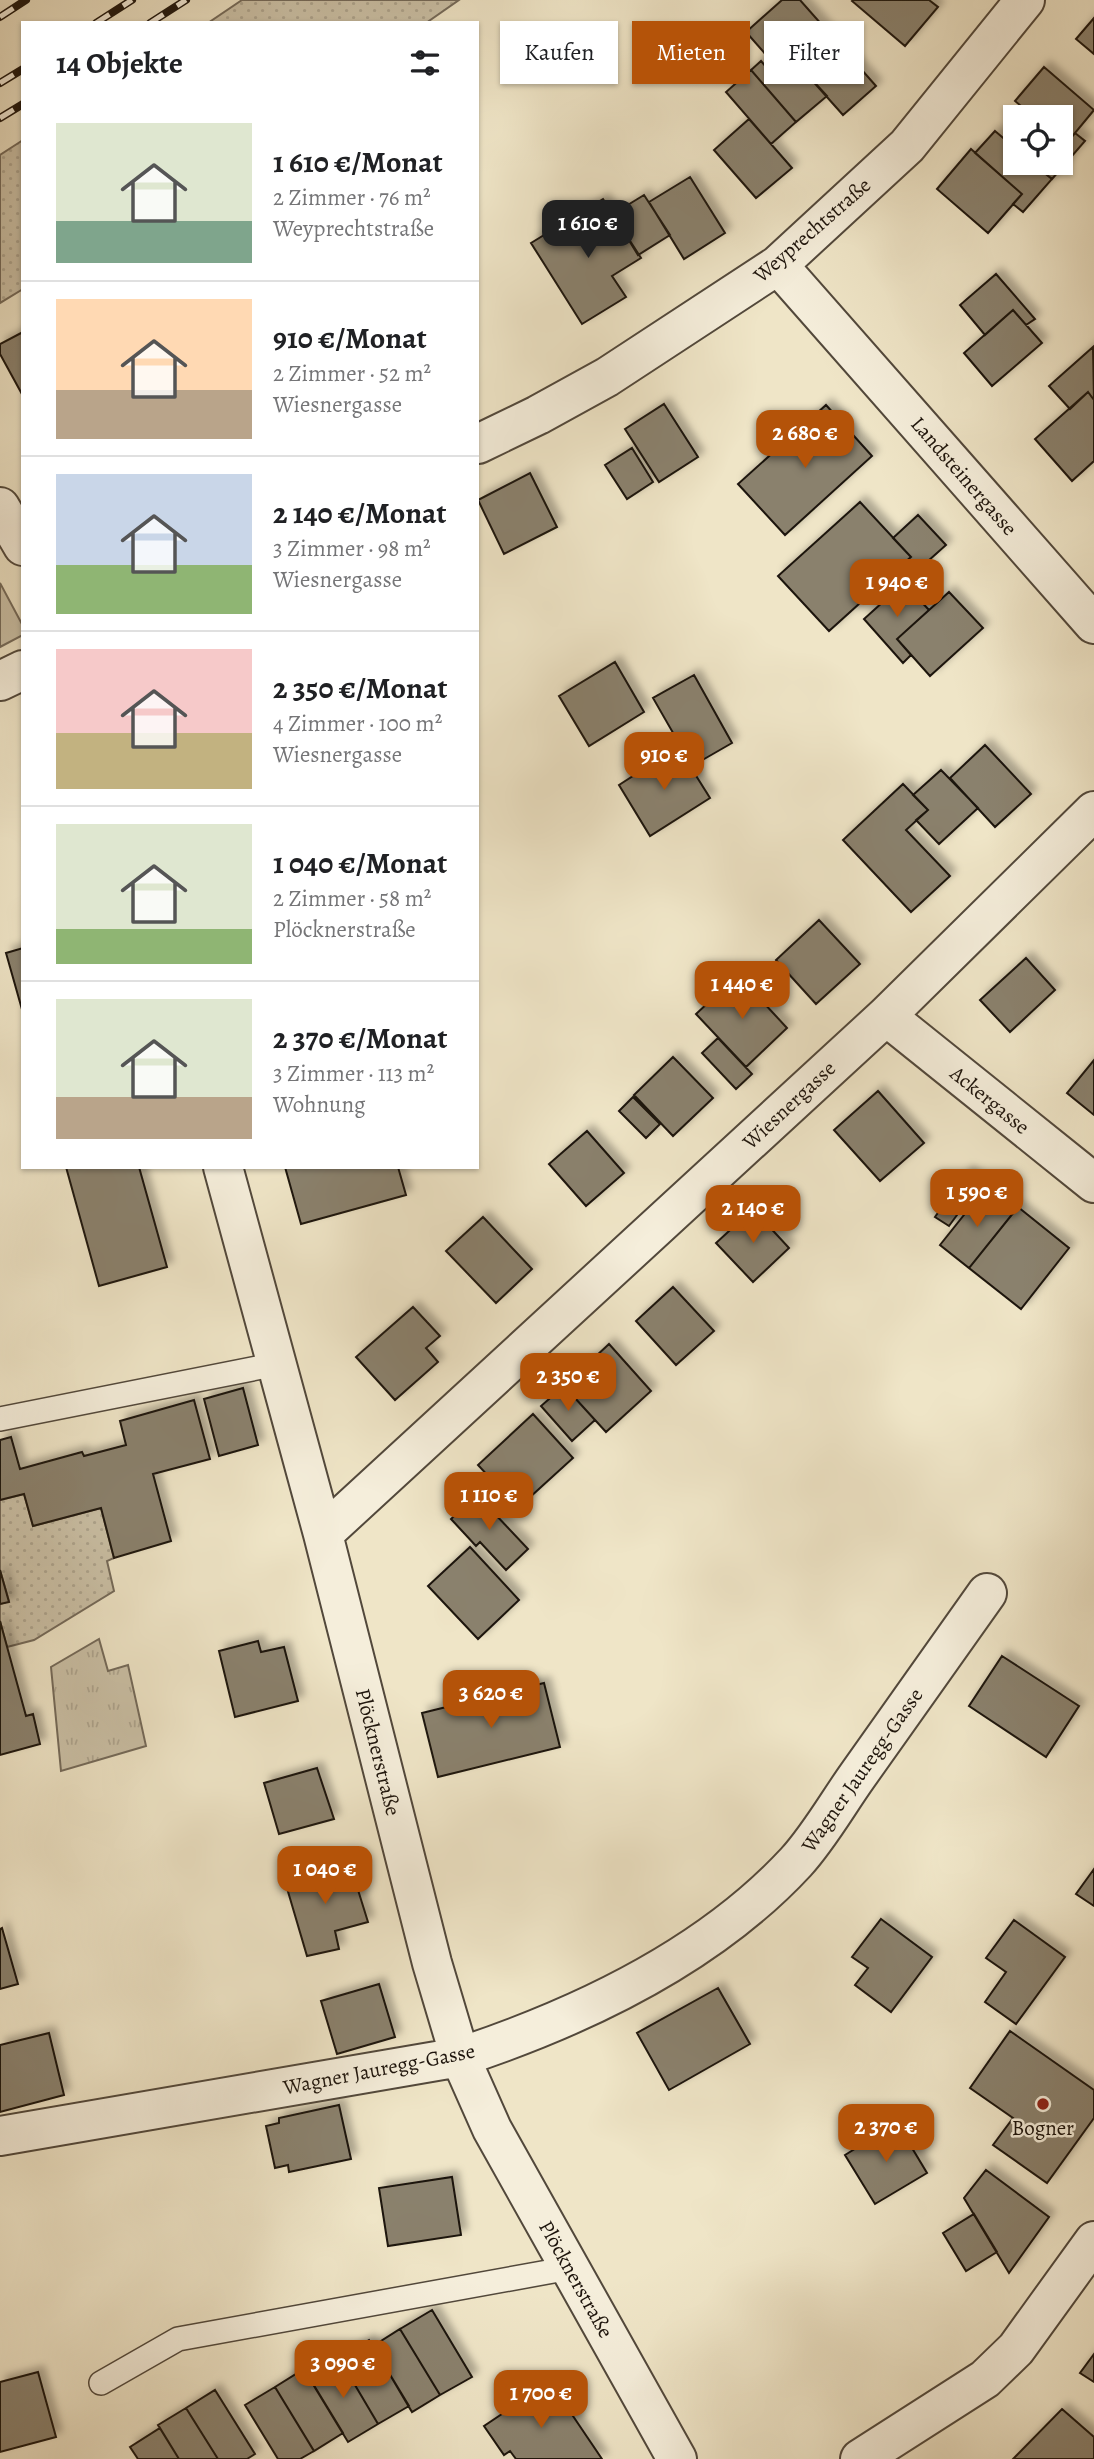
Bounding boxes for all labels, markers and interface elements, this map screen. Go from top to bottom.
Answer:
chip: Kaufen [500,21,618,84]
chip: Mieten [632,21,750,84]
chip: Filter [764,21,864,84]
text: 14 Objekte [56,43,183,83]
icon: filters [406,44,444,82]
map controls [1003,105,1073,175]
button: locate [1003,105,1073,175]
text: 1 610 €/Monat [273,142,443,182]
icon: home [112,151,196,235]
street label: Weyprechtstraße [747,171,877,289]
text: 2 Zimmer · 76 m² [273,182,431,213]
pin: 1 610 € [523,201,653,260]
text: 1 610 € [558,207,618,238]
text: Weyprechtstraße [273,213,434,244]
text: 910 €/Monat [273,318,427,358]
icon: home [112,327,196,411]
text: 2 Zimmer · 52 m² [273,358,431,389]
text: Wiesnergasse [273,389,402,420]
pin: 2 680 € [740,410,870,470]
street label: Landsteinergasse [904,411,1024,541]
text: 2 680 € [772,417,838,448]
text: 2 140 €/Monat [273,493,447,533]
icon: home [112,502,196,586]
text: 3 Zimmer · 98 m² [273,533,431,564]
pin: 1 940 € [832,560,962,619]
text: Wiesnergasse [273,564,402,595]
text: 1 940 € [866,566,928,597]
text: 2 350 €/Monat [273,668,447,708]
icon: home [112,677,196,761]
text: 4 Zimmer · 100 m² [273,708,442,739]
pin: 910 € [615,732,713,792]
text: Wiesnergasse [273,739,402,770]
text: 910 € [640,739,688,770]
text: 1 040 €/Monat [273,843,447,883]
icon: home [112,852,196,936]
text: 2 Zimmer · 58 m² [273,883,431,914]
text: Plöcknerstraße [273,914,416,945]
pin: 1 440 € [677,962,807,1021]
text: 1 440 € [711,968,773,999]
text: 2 370 €/Monat [273,1018,447,1058]
icon: home [112,1027,196,1111]
street label: Wiesnergasse [736,1055,842,1156]
text: 3 Zimmer · 113 m² [273,1058,434,1089]
street label: Ackergasse [944,1059,1036,1141]
text: Wohnung [273,1089,366,1120]
pin: 1 590 € [912,1170,1042,1229]
text: 1 590 € [946,1176,1008,1207]
pin: 2 140 € [688,1186,818,1245]
text: 2 140 € [722,1192,784,1223]
pin: 2 350 € [503,1354,633,1413]
text: 2 350 € [536,1360,600,1391]
pin: 1 110 € [424,1472,554,1532]
text: 1 110 € [460,1479,518,1510]
pin: 3 620 € [426,1670,556,1730]
text: 3 620 € [459,1677,523,1708]
street label: Wagner Jauregg-Gasse [794,1682,929,1859]
street label: Plöcknerstraße [349,1685,407,1819]
pin: 1 040 € [260,1846,390,1906]
text: 1 040 € [293,1853,357,1884]
street label: Wagner Jauregg-Gasse [280,2037,477,2102]
marker: Bogner [1035,2096,1051,2112]
pin: 2 370 € [821,2104,951,2164]
text: 2 370 € [854,2111,918,2142]
place label: Bogner [1012,2114,1074,2142]
street label: Plöcknerstraße [532,2215,620,2343]
pin: 3 090 € [278,2340,408,2400]
text: 3 090 € [311,2347,375,2378]
pin: 1 700 € [476,2370,606,2430]
text: 1 700 € [510,2377,572,2408]

